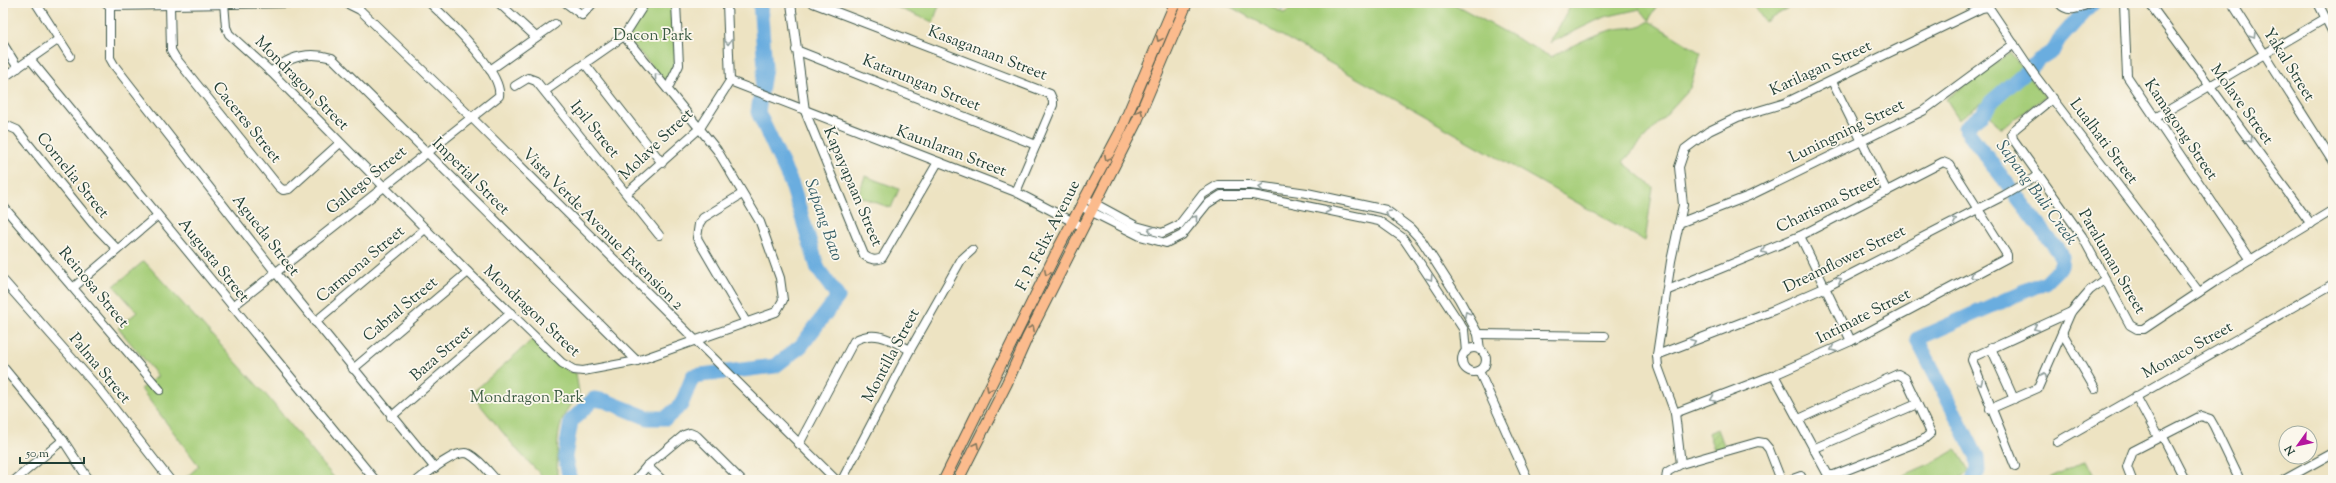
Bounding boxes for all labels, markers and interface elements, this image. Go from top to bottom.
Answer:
street label: Kasaganaan Street [924,21,1050,87]
street label: Yakal Street [2256,24,2320,107]
park label: Dacon Park [613,25,693,48]
street label: Mondragon Street [249,32,354,137]
one-way arrow [2248,32,2255,39]
one-way arrow [1155,35,1163,42]
street label: Karilagan Street [1766,35,1876,103]
one-way arrow [724,39,733,45]
street label: Katarungan Street [859,50,984,118]
street label: Molave Street [2204,60,2278,151]
one-way arrow [655,74,662,81]
street label: Kamagong Street [2138,75,2223,186]
street label: Caceres Street [206,77,286,169]
street label: Luningning Street [1785,94,1909,170]
street label: Lualhati Street [2063,94,2143,190]
street label: Ipil Street [564,96,625,164]
street label: Molave Street [615,103,699,186]
one-way arrow [1136,108,1144,115]
street label: Kaunlaran Street [892,120,1010,184]
street label: Kapayapaan Street [816,124,888,251]
street label: Cornelia Street [30,128,114,224]
street label: Imperial Street [426,133,514,221]
water label: Sapang Buli Creek [1990,135,2083,251]
one-way arrow [2245,136,2252,143]
street label: Gallego Street [322,141,413,221]
street label: Vista Verde Avenue Extension 2 [516,144,689,317]
one-way arrow [1104,154,1111,161]
street label: Charisma Street [1773,170,1884,240]
water label: Sapang Bato [798,176,848,265]
street label: F. P. Felix Avenue [1011,177,1087,295]
one-way arrow [1258,183,1264,192]
street label: Agueda Street [226,190,305,282]
street label: Paraluman Street [2072,205,2151,319]
one-way arrow [1325,206,1331,214]
one-way arrow [1385,210,1392,217]
street label: Augusta Street [172,214,255,308]
one-way arrow [1190,216,1197,223]
one-way arrow [1950,218,1957,225]
street label: Dreamflower Street [1780,220,1910,300]
street label: Carmona Street [312,221,411,309]
one-way arrow [1148,226,1155,235]
street label: Reinosa Street [52,243,134,334]
one-way arrow [1760,246,1767,254]
street label: Mondragon Street [477,261,585,363]
one-way arrow [1044,269,1051,276]
street label: Cabral Street [359,272,444,348]
one-way arrow [1970,272,1977,279]
one-way arrow [1425,274,1433,281]
one-way arrow [1834,278,1842,285]
street label: Intimate Street [1813,283,1915,351]
street label: Montilla Street [858,304,927,407]
one-way arrow [1464,311,1472,318]
street label: Monaco Street [2138,316,2238,385]
street label: Baza Street [406,320,478,387]
one-way arrow [2032,323,2040,331]
one-way arrow [1027,325,1035,332]
street label: Palma Street [63,329,136,410]
one-way arrow [1690,338,1697,346]
one-way arrow [1829,344,1837,352]
one-way arrow [2040,371,2048,378]
one-way arrow [1975,379,1983,387]
one-way arrow [986,385,994,393]
park label: Mondragon Park [470,387,585,410]
one-way arrow [1709,394,1716,402]
north arrow [2278,425,2318,465]
scale bar [20,439,84,465]
one-way arrow [971,442,979,449]
text: N [2281,442,2300,459]
text: 50 m [25,445,49,463]

